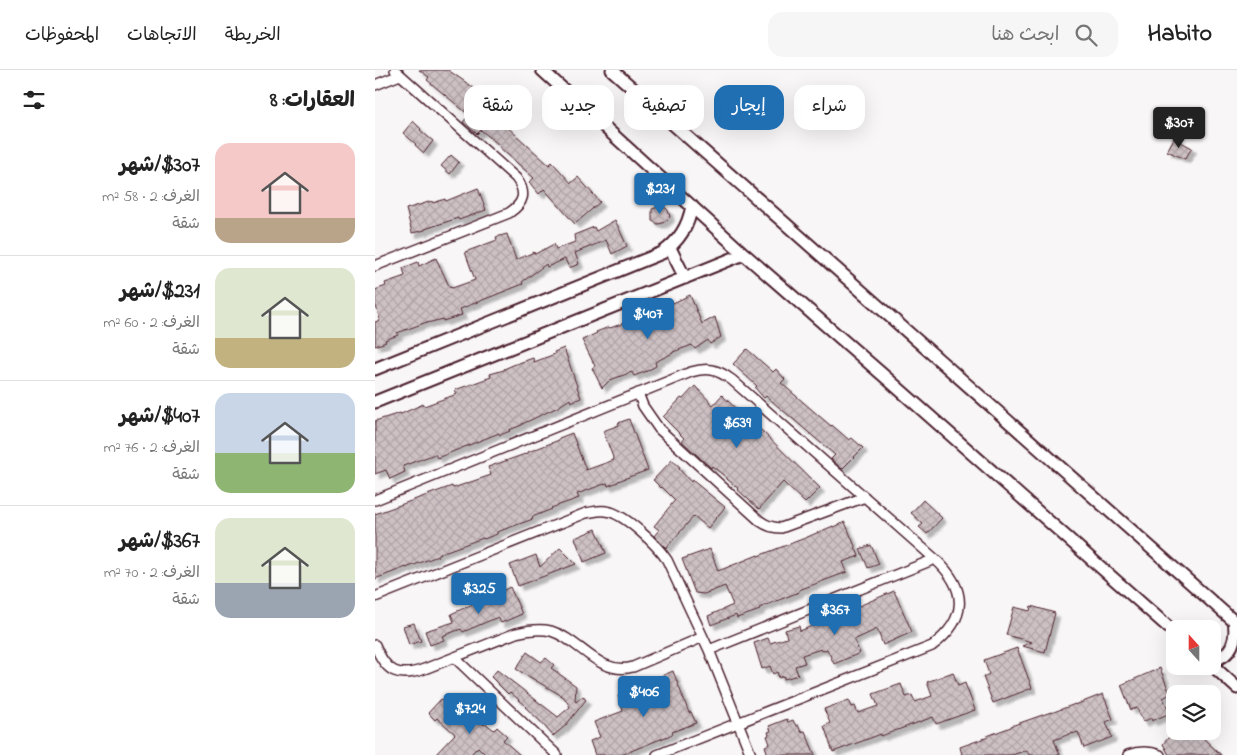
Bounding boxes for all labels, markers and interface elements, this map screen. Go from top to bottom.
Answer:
search box [768,12,1118,57]
text: Habito [1148,17,1212,52]
icon: search [1072,21,1100,49]
text: ابحث هنا [991,22,1060,49]
text: المحفوظات [25,23,99,49]
text: الاتجاهات [127,23,197,49]
text: الخريطة [225,23,281,49]
chip: شقة [464,85,532,130]
chip: جديد [542,85,614,130]
chip: تصفية [624,85,704,130]
chip: إيجار [714,85,784,130]
chip: شراء [794,85,865,130]
icon: filters [20,86,48,114]
text: العقارات: 8 [270,86,355,116]
pin: $307 [1149,106,1209,149]
text: $307 [1164,111,1194,135]
text: $307/شهر [119,151,200,181]
icon: home [255,163,315,223]
pin: $231 [630,172,690,215]
text: $231 [645,177,675,201]
text: الغرف: 2 · 58 m² [102,185,200,209]
text: شقة [172,212,200,236]
text: $231/شهر [120,277,200,307]
icon: home [255,288,315,348]
pin: $407 [618,298,678,340]
text: $407 [633,302,663,326]
text: الغرف: 2 · 60 m² [103,311,200,335]
text: شقة [172,338,200,362]
text: $407/شهر [119,402,200,432]
pin: $639 [707,406,767,449]
text: $639 [723,411,751,435]
icon: home [255,413,315,473]
text: الغرف: 2 · 76 m² [104,436,200,460]
text: شقة [172,463,200,487]
text: $367/شهر [119,527,200,557]
icon: home [255,538,315,598]
text: الغرف: 2 · 70 m² [104,561,200,585]
pin: $325 [449,572,509,615]
text: $325 [462,577,496,601]
text: شقة [172,588,200,612]
pin: $367 [805,594,865,636]
text: $367 [820,598,850,622]
north arrow [1166,620,1221,675]
map controls [1166,620,1221,740]
pin: $406 [614,676,674,718]
text: $406 [629,680,659,704]
button: layers [1166,685,1221,740]
pin: $724 [440,692,500,735]
text: $724 [455,697,485,721]

